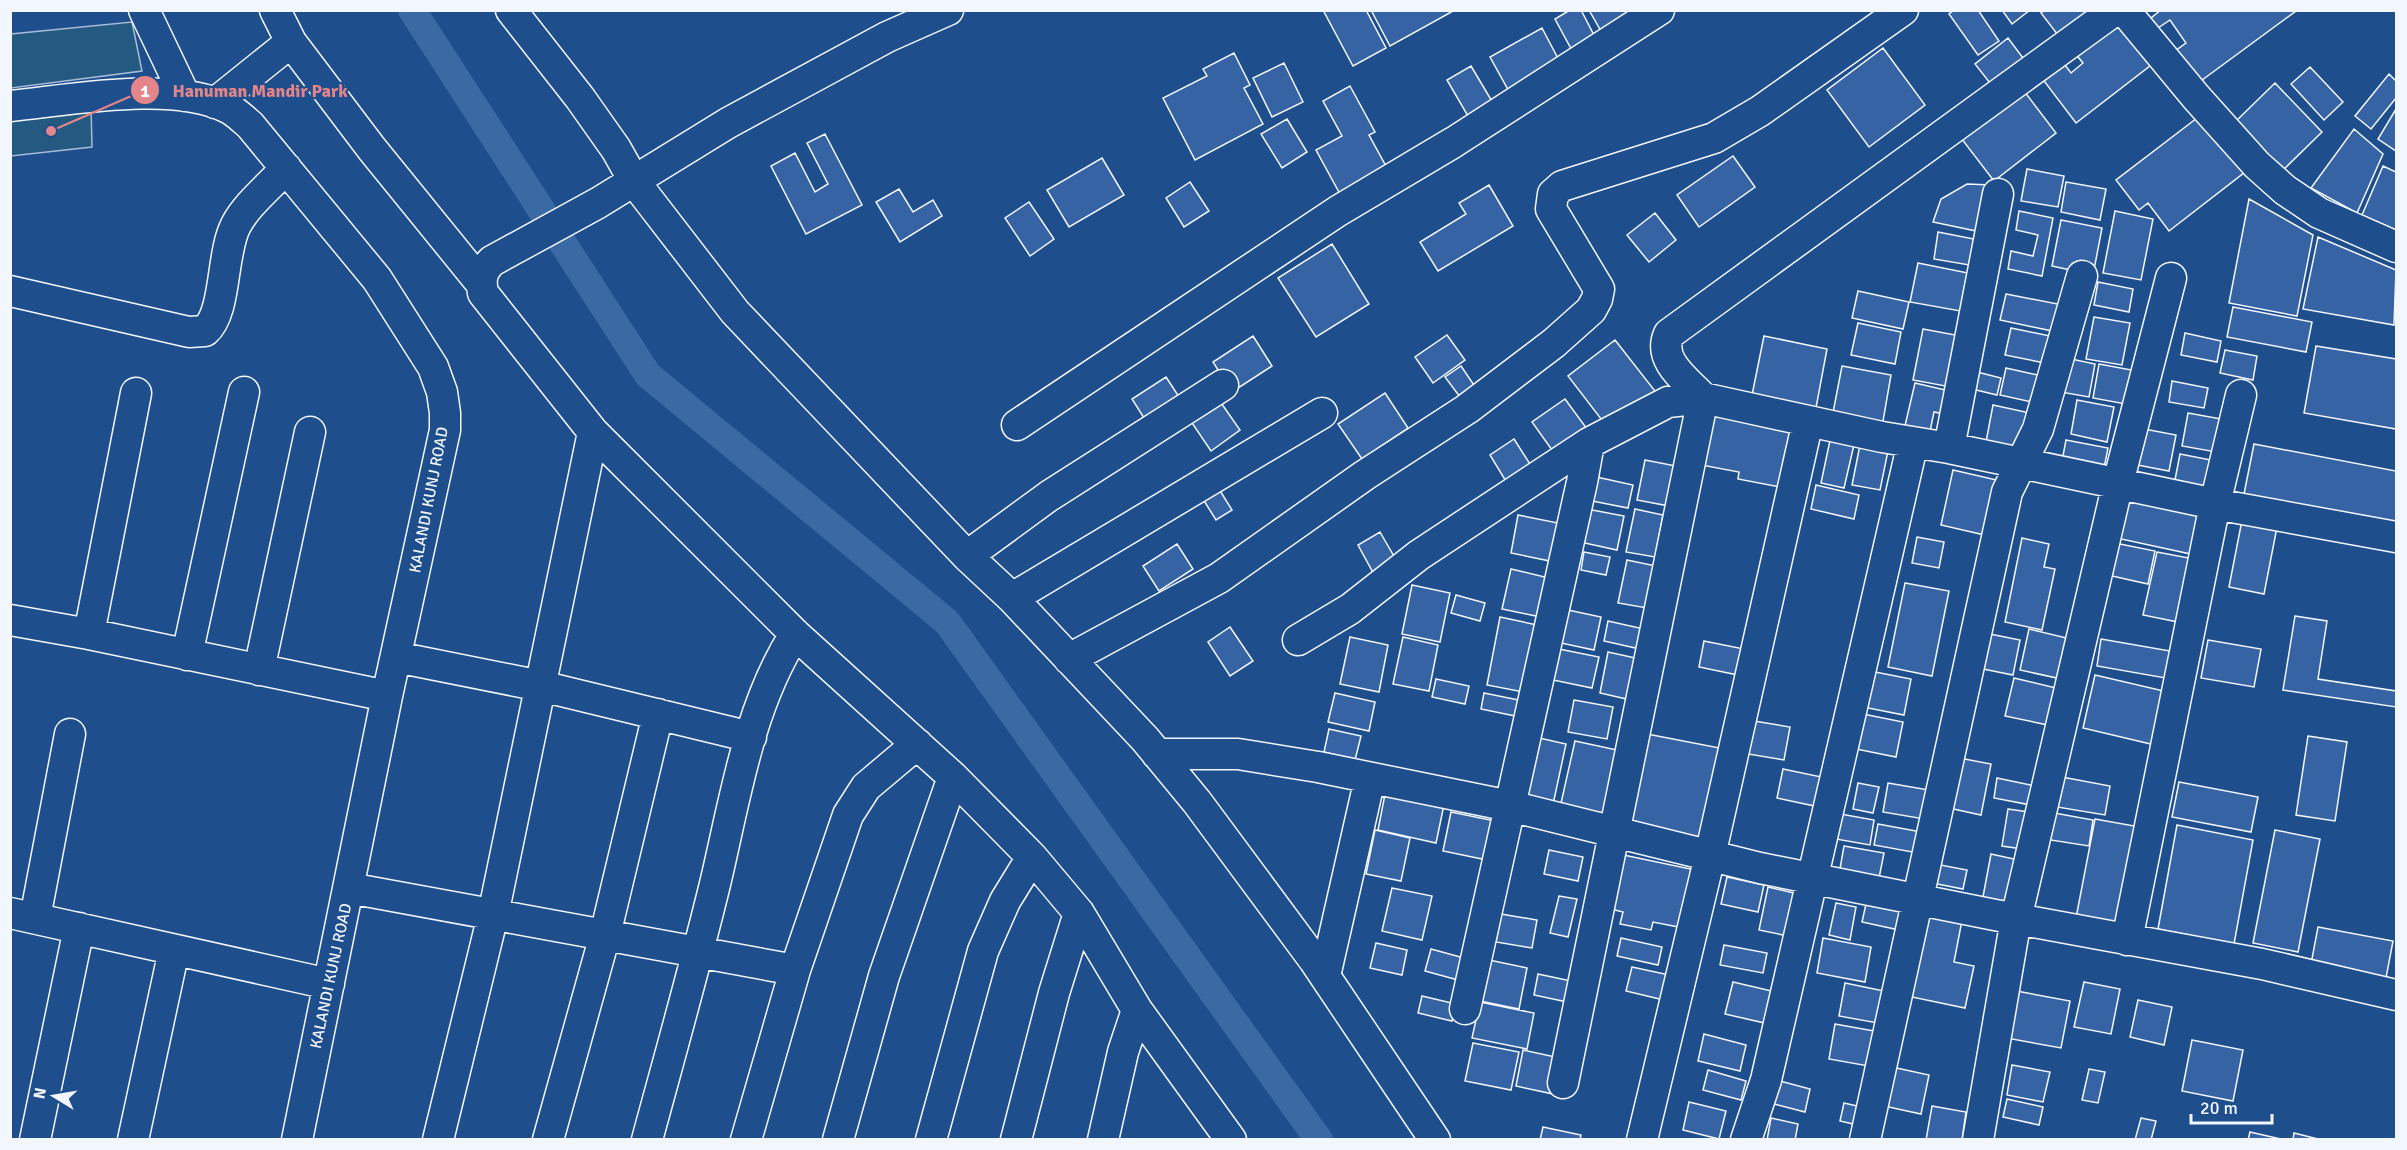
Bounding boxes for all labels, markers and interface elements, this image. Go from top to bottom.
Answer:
callout: Hanuman Mandir Park [130,72,359,108]
text: 1 [140,80,150,102]
text: Hanuman Mandir Park [172,80,348,102]
street label: KALANDI KUNJ ROAD [405,425,453,575]
street label: KALANDI KUNJ ROAD [306,901,356,1051]
north arrow [24,1066,84,1126]
text: N [29,1086,51,1101]
scale bar [2191,1087,2272,1125]
text: 20 m [2200,1097,2238,1119]

